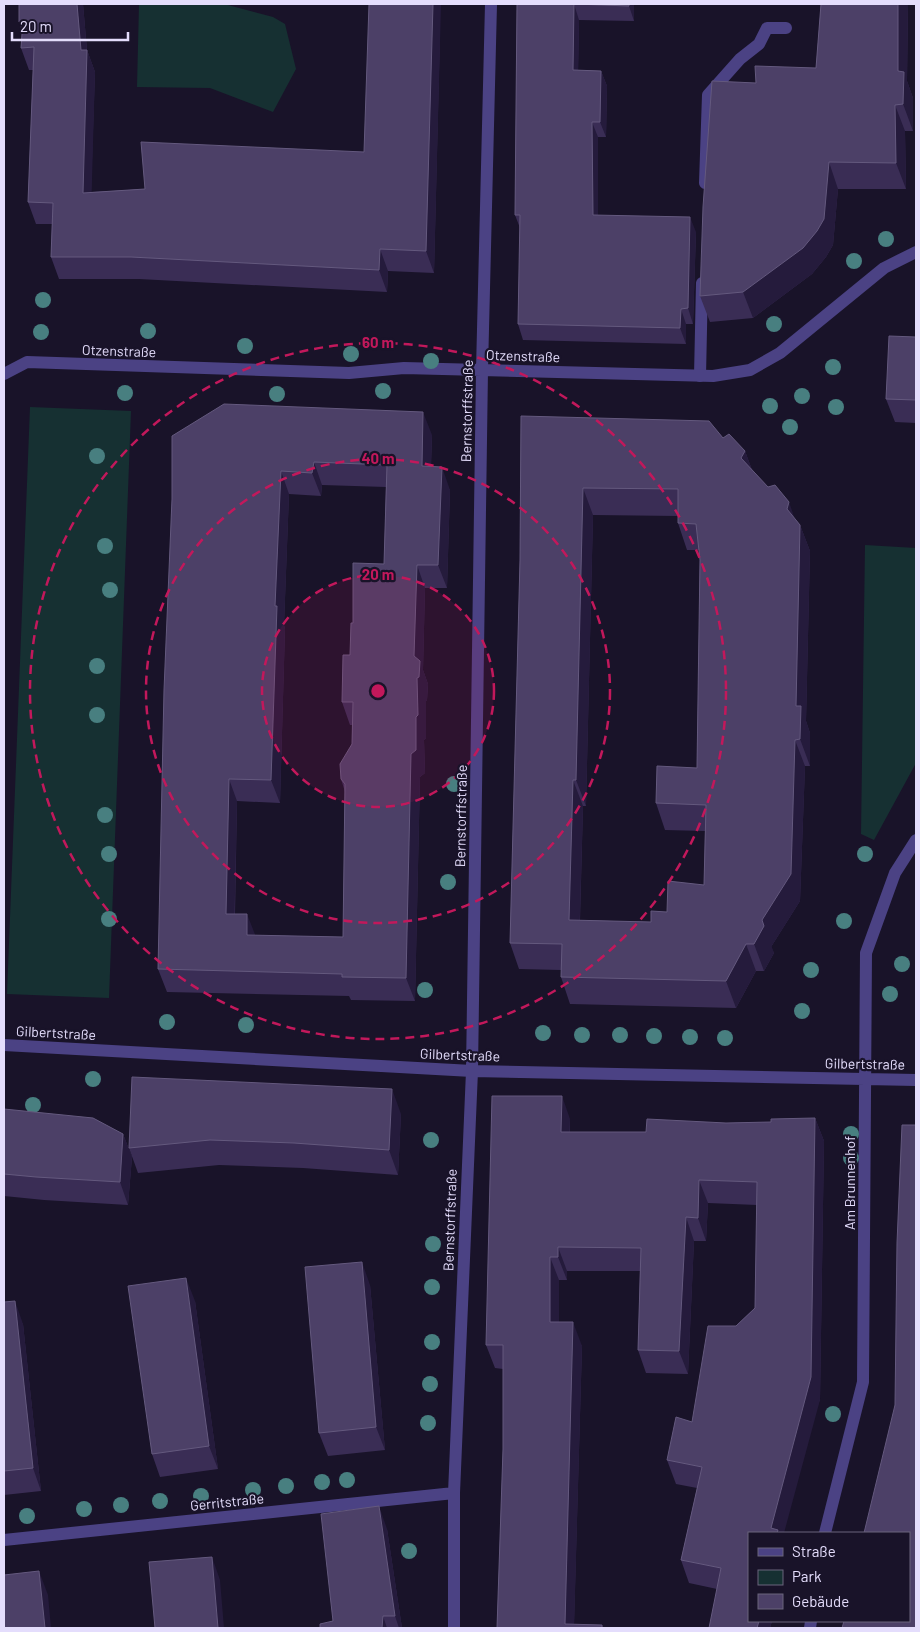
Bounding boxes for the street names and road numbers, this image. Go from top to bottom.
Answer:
street label: Otzenstraße [82,341,156,360]
street label: Otzenstraße [486,346,560,365]
street label: Bernstorffstraße [457,360,476,462]
street label: Bernstorffstraße [451,765,470,867]
street label: Gilbertstraße [16,1022,96,1043]
street label: Gilbertstraße [420,1045,500,1064]
street label: Gilbertstraße [825,1054,905,1073]
street label: Am Brunnenhof [841,1136,858,1230]
street label: Bernstorffstraße [439,1168,460,1271]
street label: Gerritstraße [189,1489,265,1514]

